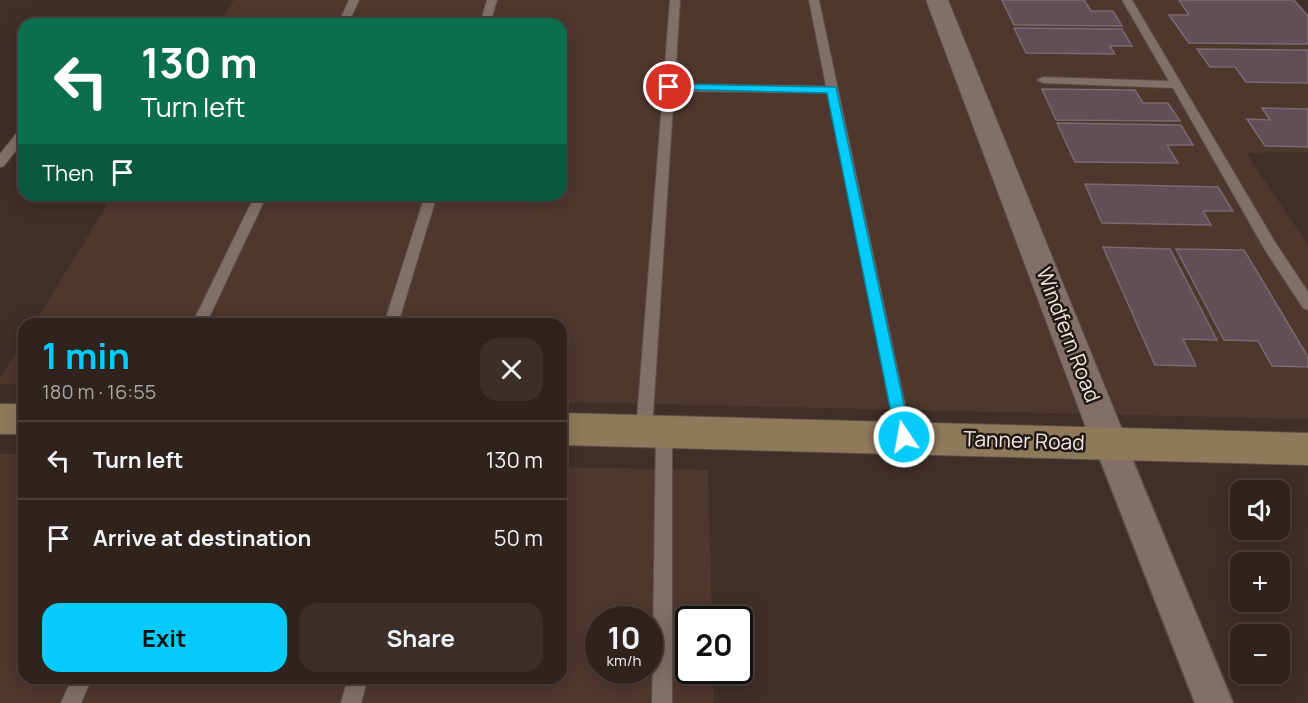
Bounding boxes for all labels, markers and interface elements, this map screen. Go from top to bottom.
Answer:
text: 130 m [141,33,258,91]
icon: left [42,42,120,120]
pin [643,61,694,112]
icon: arrive [652,70,685,103]
text: Turn left [141,88,245,125]
icon: arrive [106,156,139,189]
text: Then [42,158,94,188]
street label: Windfern Road [1030,263,1108,406]
text: 1 min [42,331,130,380]
button: close [480,338,543,401]
text: 180 m · 16:55 [42,378,156,405]
position arrow [872,405,936,469]
street label: Tanner Road [963,424,1085,456]
icon: left [42,444,75,477]
text: Turn left [93,445,183,475]
text: 130 m [486,445,543,475]
map controls [1230,480,1290,684]
button: sound [1230,480,1290,540]
icon: arrive [42,522,75,555]
text: Arrive at destination [93,523,311,553]
text: 50 m [494,523,543,553]
button: + [1230,552,1290,612]
button: Exit [42,603,287,672]
button: Share [299,603,543,672]
speed limit sign: 20 [675,606,753,684]
text: 10 [608,617,640,658]
button: − [1230,624,1290,684]
text: km/h [607,650,641,671]

